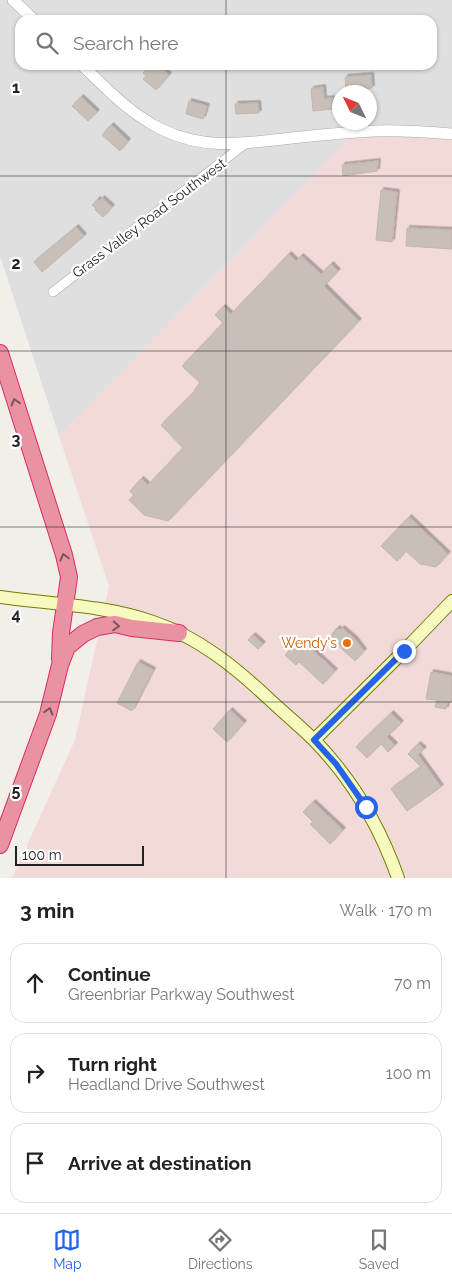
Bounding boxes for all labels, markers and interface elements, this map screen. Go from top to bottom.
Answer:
search box [15,15,437,70]
icon: search [33,29,61,57]
text: Search here [73,32,179,54]
text: 1 [12,78,20,97]
north arrow [332,85,377,130]
street label: Grass Valley Road Southwest [69,155,229,281]
text: 2 [11,254,21,273]
one-way arrow [11,398,21,406]
text: 3 [12,430,21,449]
one-way arrow [59,552,70,561]
text: 4 [11,605,21,624]
one-way arrow [112,620,120,631]
place label: Wendy's [281,635,337,651]
marker: Wendy's [341,637,353,649]
route end [393,640,416,663]
one-way arrow [43,707,53,715]
text: 5 [12,781,21,800]
route start [355,796,378,819]
scale bar [15,843,144,866]
text: 100 m [22,847,62,863]
text: 3 min [20,898,74,923]
text: Walk · 170 m [340,901,432,920]
text: Continue [68,963,151,985]
icon: ahead [21,969,49,997]
text: 70 m [394,974,431,993]
text: Greenbriar Parkway Southwest [68,985,295,1004]
text: Turn right [68,1053,157,1075]
icon: right [21,1059,49,1087]
text: 100 m [386,1064,431,1083]
text: Headland Drive Southwest [68,1075,265,1094]
icon: arrive [21,1149,49,1177]
text: Arrive at destination [68,1152,252,1174]
tab: Map [53,1226,82,1272]
tab: Directions [188,1226,253,1272]
tab: Saved [359,1226,399,1272]

